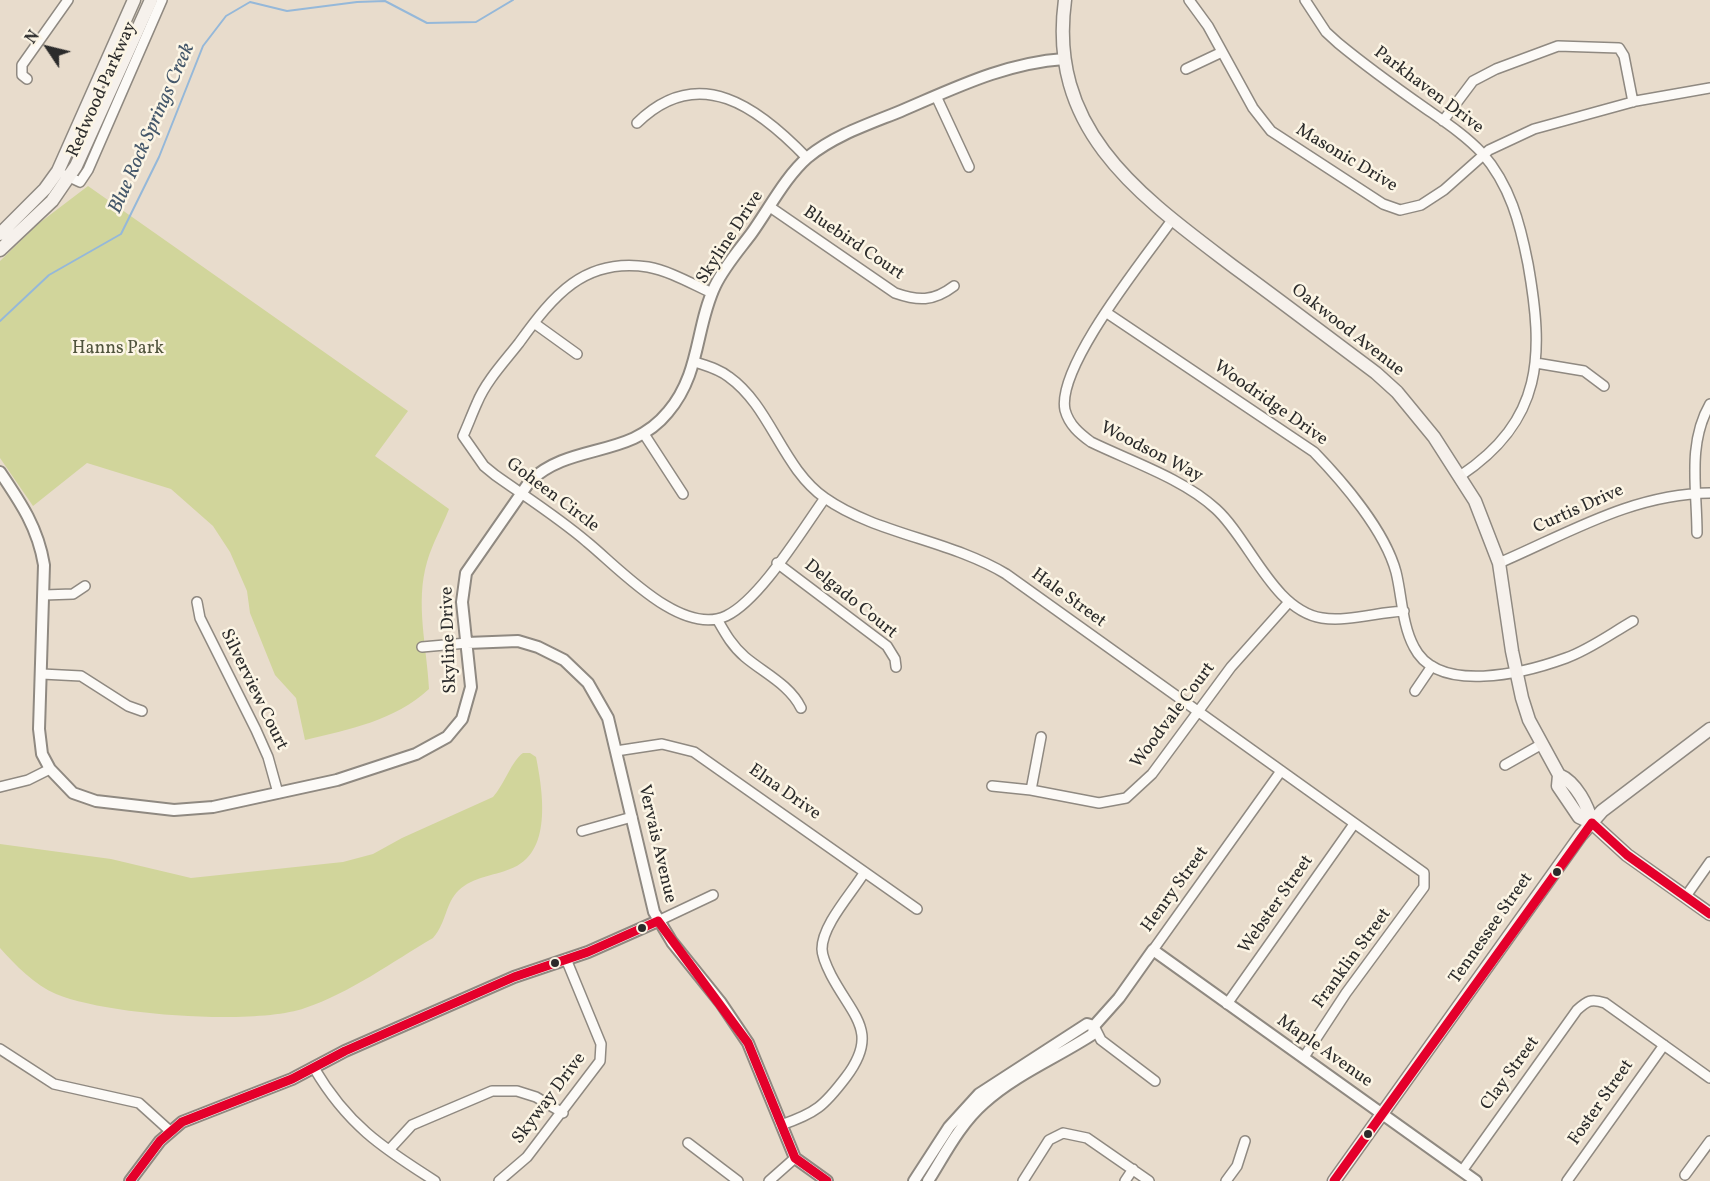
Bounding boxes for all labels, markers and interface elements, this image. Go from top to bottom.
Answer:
north arrow [18,18,78,78]
street label: Redwood Parkway [63,19,143,161]
text: N [21,27,46,49]
water label: Blue Rock Springs Creek [105,40,201,218]
street label: Parkhaven Drive [1369,43,1487,139]
street label: Masonic Drive [1291,120,1401,198]
street label: Skyline Drive [693,187,769,289]
street label: Bluebird Court [798,202,908,286]
street label: Oakwood Avenue [1286,280,1408,382]
park label: Hanns Park [72,339,164,361]
street label: Woodridge Drive [1209,357,1331,451]
street label: Woodson Way [1096,418,1206,488]
street label: Goheen Circle [501,454,603,538]
street label: Curtis Drive [1531,481,1627,539]
street label: Delgado Court [799,556,901,644]
street label: Hale Street [1026,565,1110,633]
street label: Skyline Drive [437,586,463,694]
street label: Silverview Court [214,626,292,754]
street label: Woodvale Court [1127,659,1221,773]
street label: Elna Drive [744,760,824,826]
street label: Vervais Avenue [632,783,680,905]
street label: Henry Street [1138,843,1214,937]
street label: Webster Street [1235,851,1319,959]
unlabelled marker [1551,866,1563,878]
street label: Tennessee Street [1446,869,1538,989]
street label: Franklin Street [1309,905,1397,1013]
unlabelled marker [636,922,648,934]
unlabelled marker [549,957,561,969]
street label: Maple Avenue [1272,1011,1376,1093]
street label: Clay Street [1477,1033,1545,1115]
street label: Skyway Drive [509,1049,591,1149]
street label: Foster Street [1565,1056,1639,1150]
unlabelled marker [1362,1128,1374,1140]

